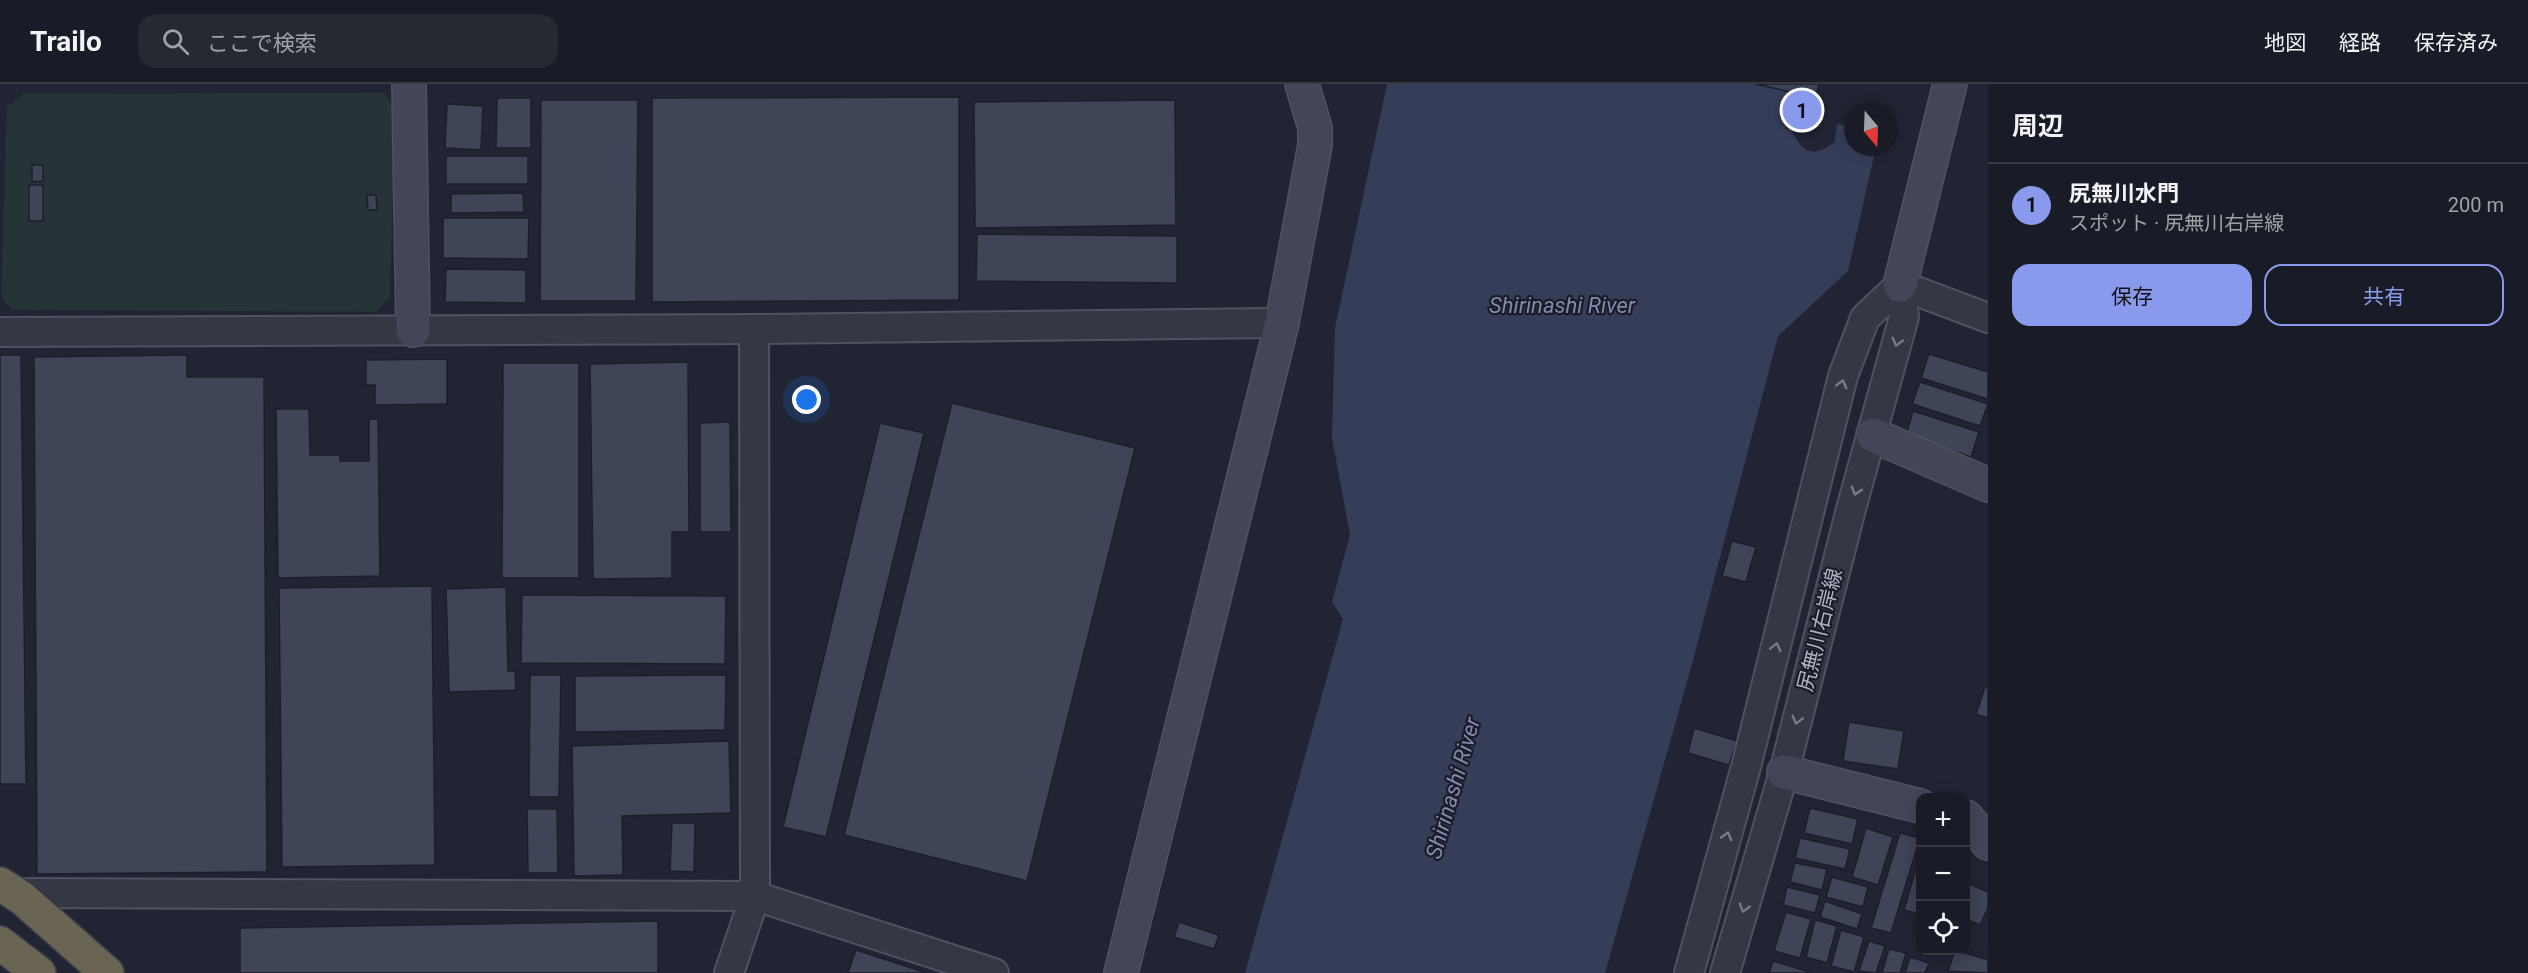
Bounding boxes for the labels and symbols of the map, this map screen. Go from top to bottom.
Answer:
pin: 1 [1782,87,1822,132]
north arrow [1844,102,1898,156]
water label: Shirinashi River [1489,293,1636,318]
one-way arrow [1892,337,1905,347]
one-way arrow [1834,379,1847,389]
your location [792,385,821,414]
one-way arrow [1851,485,1863,496]
street label: 尻無川右岸線 [1793,566,1847,694]
one-way arrow [1769,642,1782,652]
water label: Shirinashi River [1421,714,1485,862]
one-way arrow [1791,715,1804,725]
one-way arrow [1720,831,1732,842]
one-way arrow [1739,902,1751,913]

